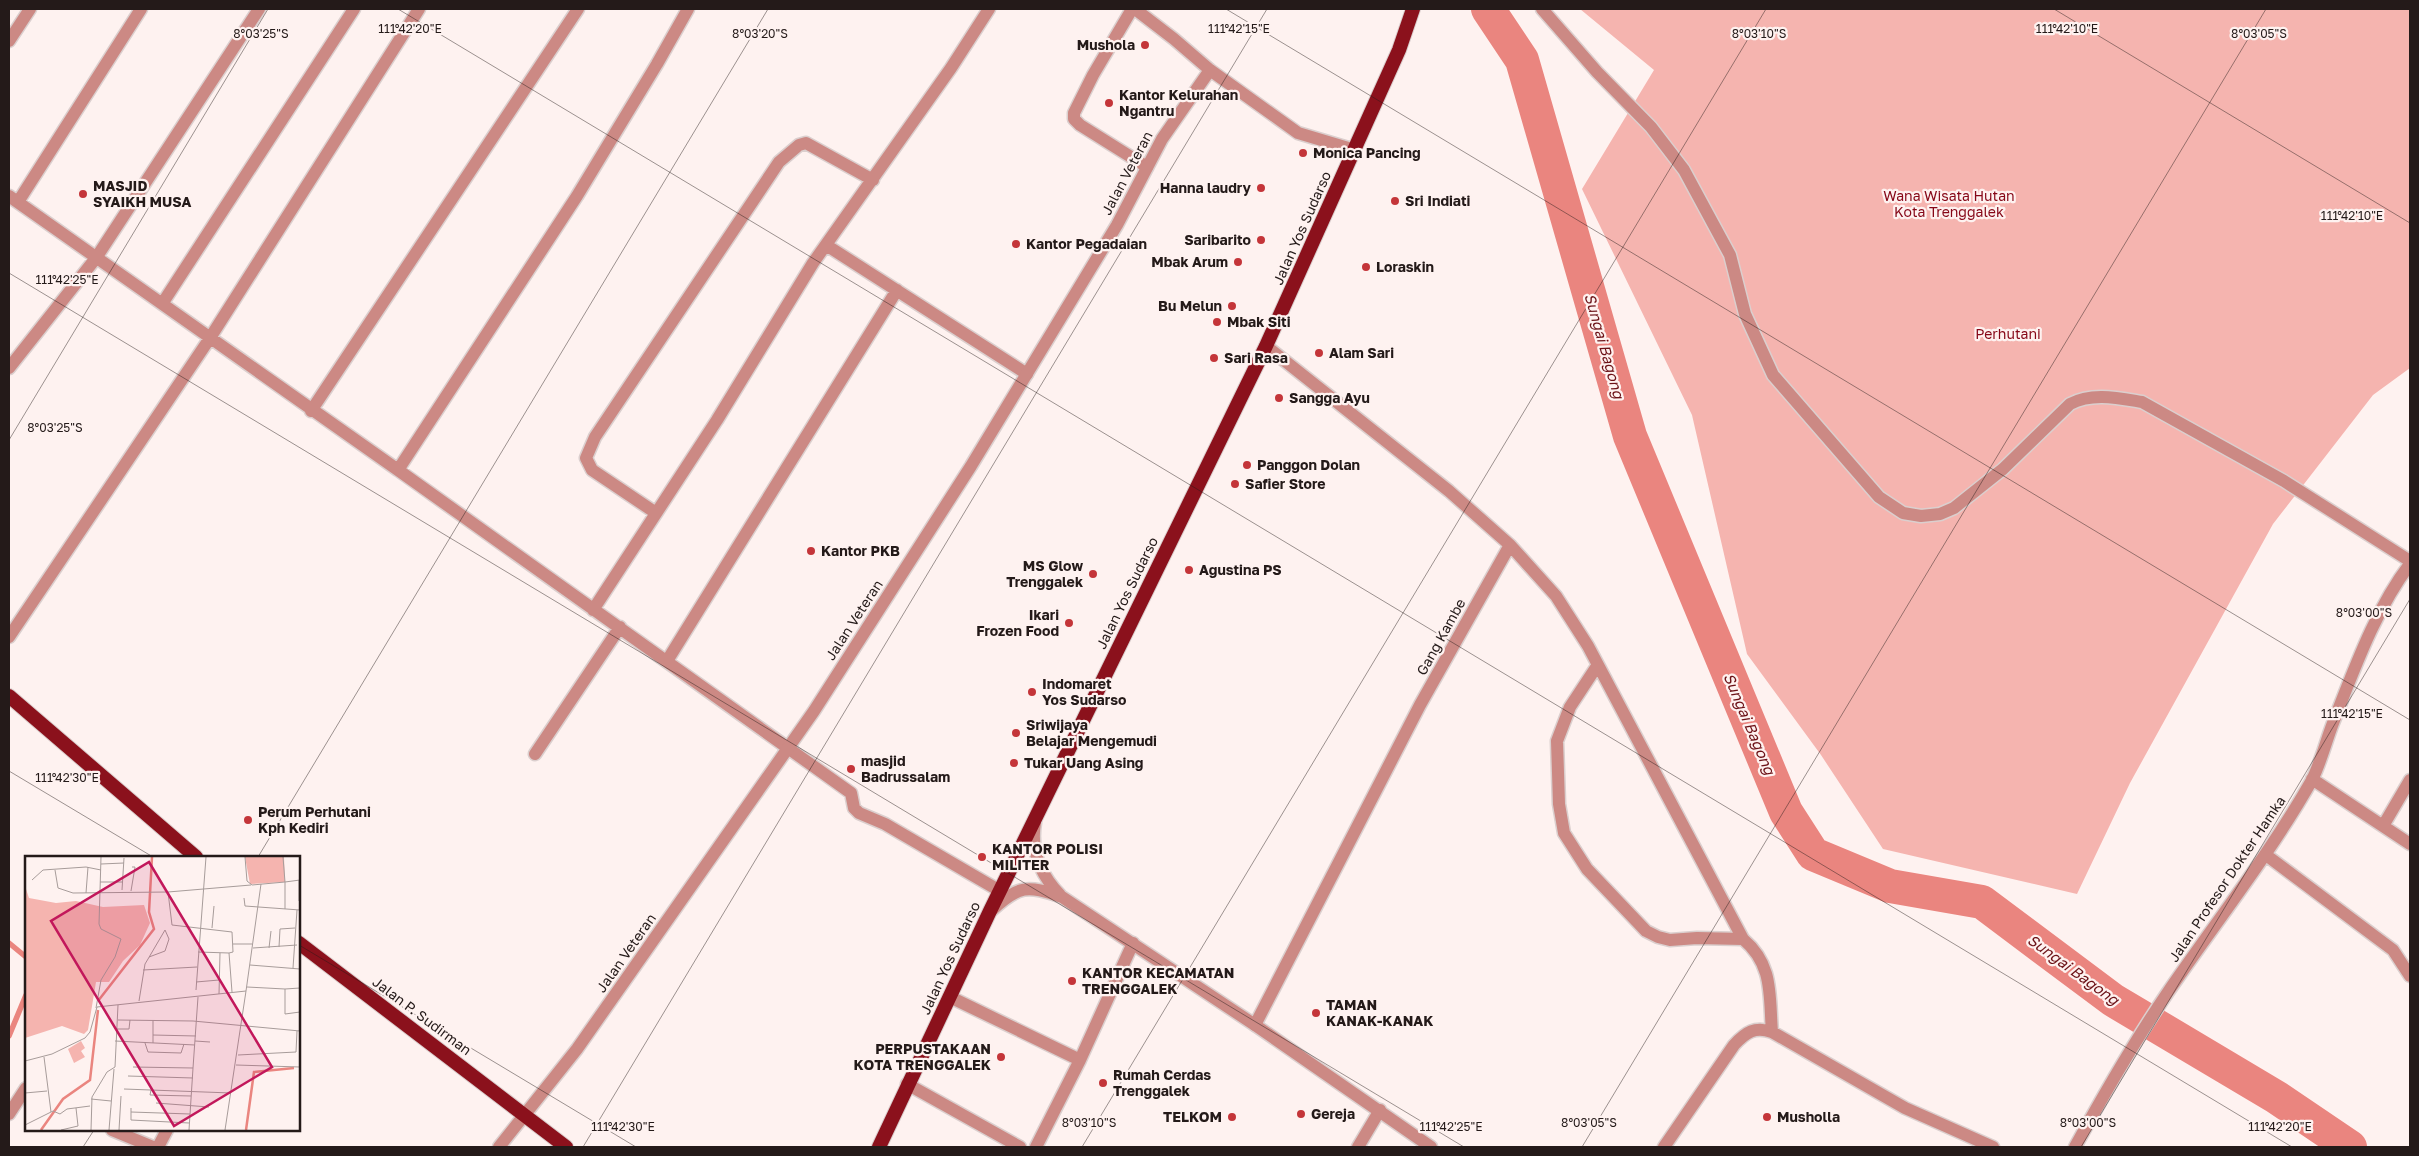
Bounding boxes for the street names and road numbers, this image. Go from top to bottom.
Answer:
street label: Jalan Veteran [1097,128,1156,218]
street label: Jalan Yos Sudarso [1269,168,1334,287]
street label: Jalan Yos Sudarso [1092,534,1161,652]
street label: Jalan Veteran [821,576,886,663]
street label: Gang Kambe [1413,595,1469,678]
street label: Jalan Profesor Dokter Hamka [2165,793,2289,965]
street label: Jalan Yos Sudarso [916,899,983,1017]
street label: Jalan Veteran [592,910,659,995]
street label: Jalan P. Sudirman [370,973,475,1058]

